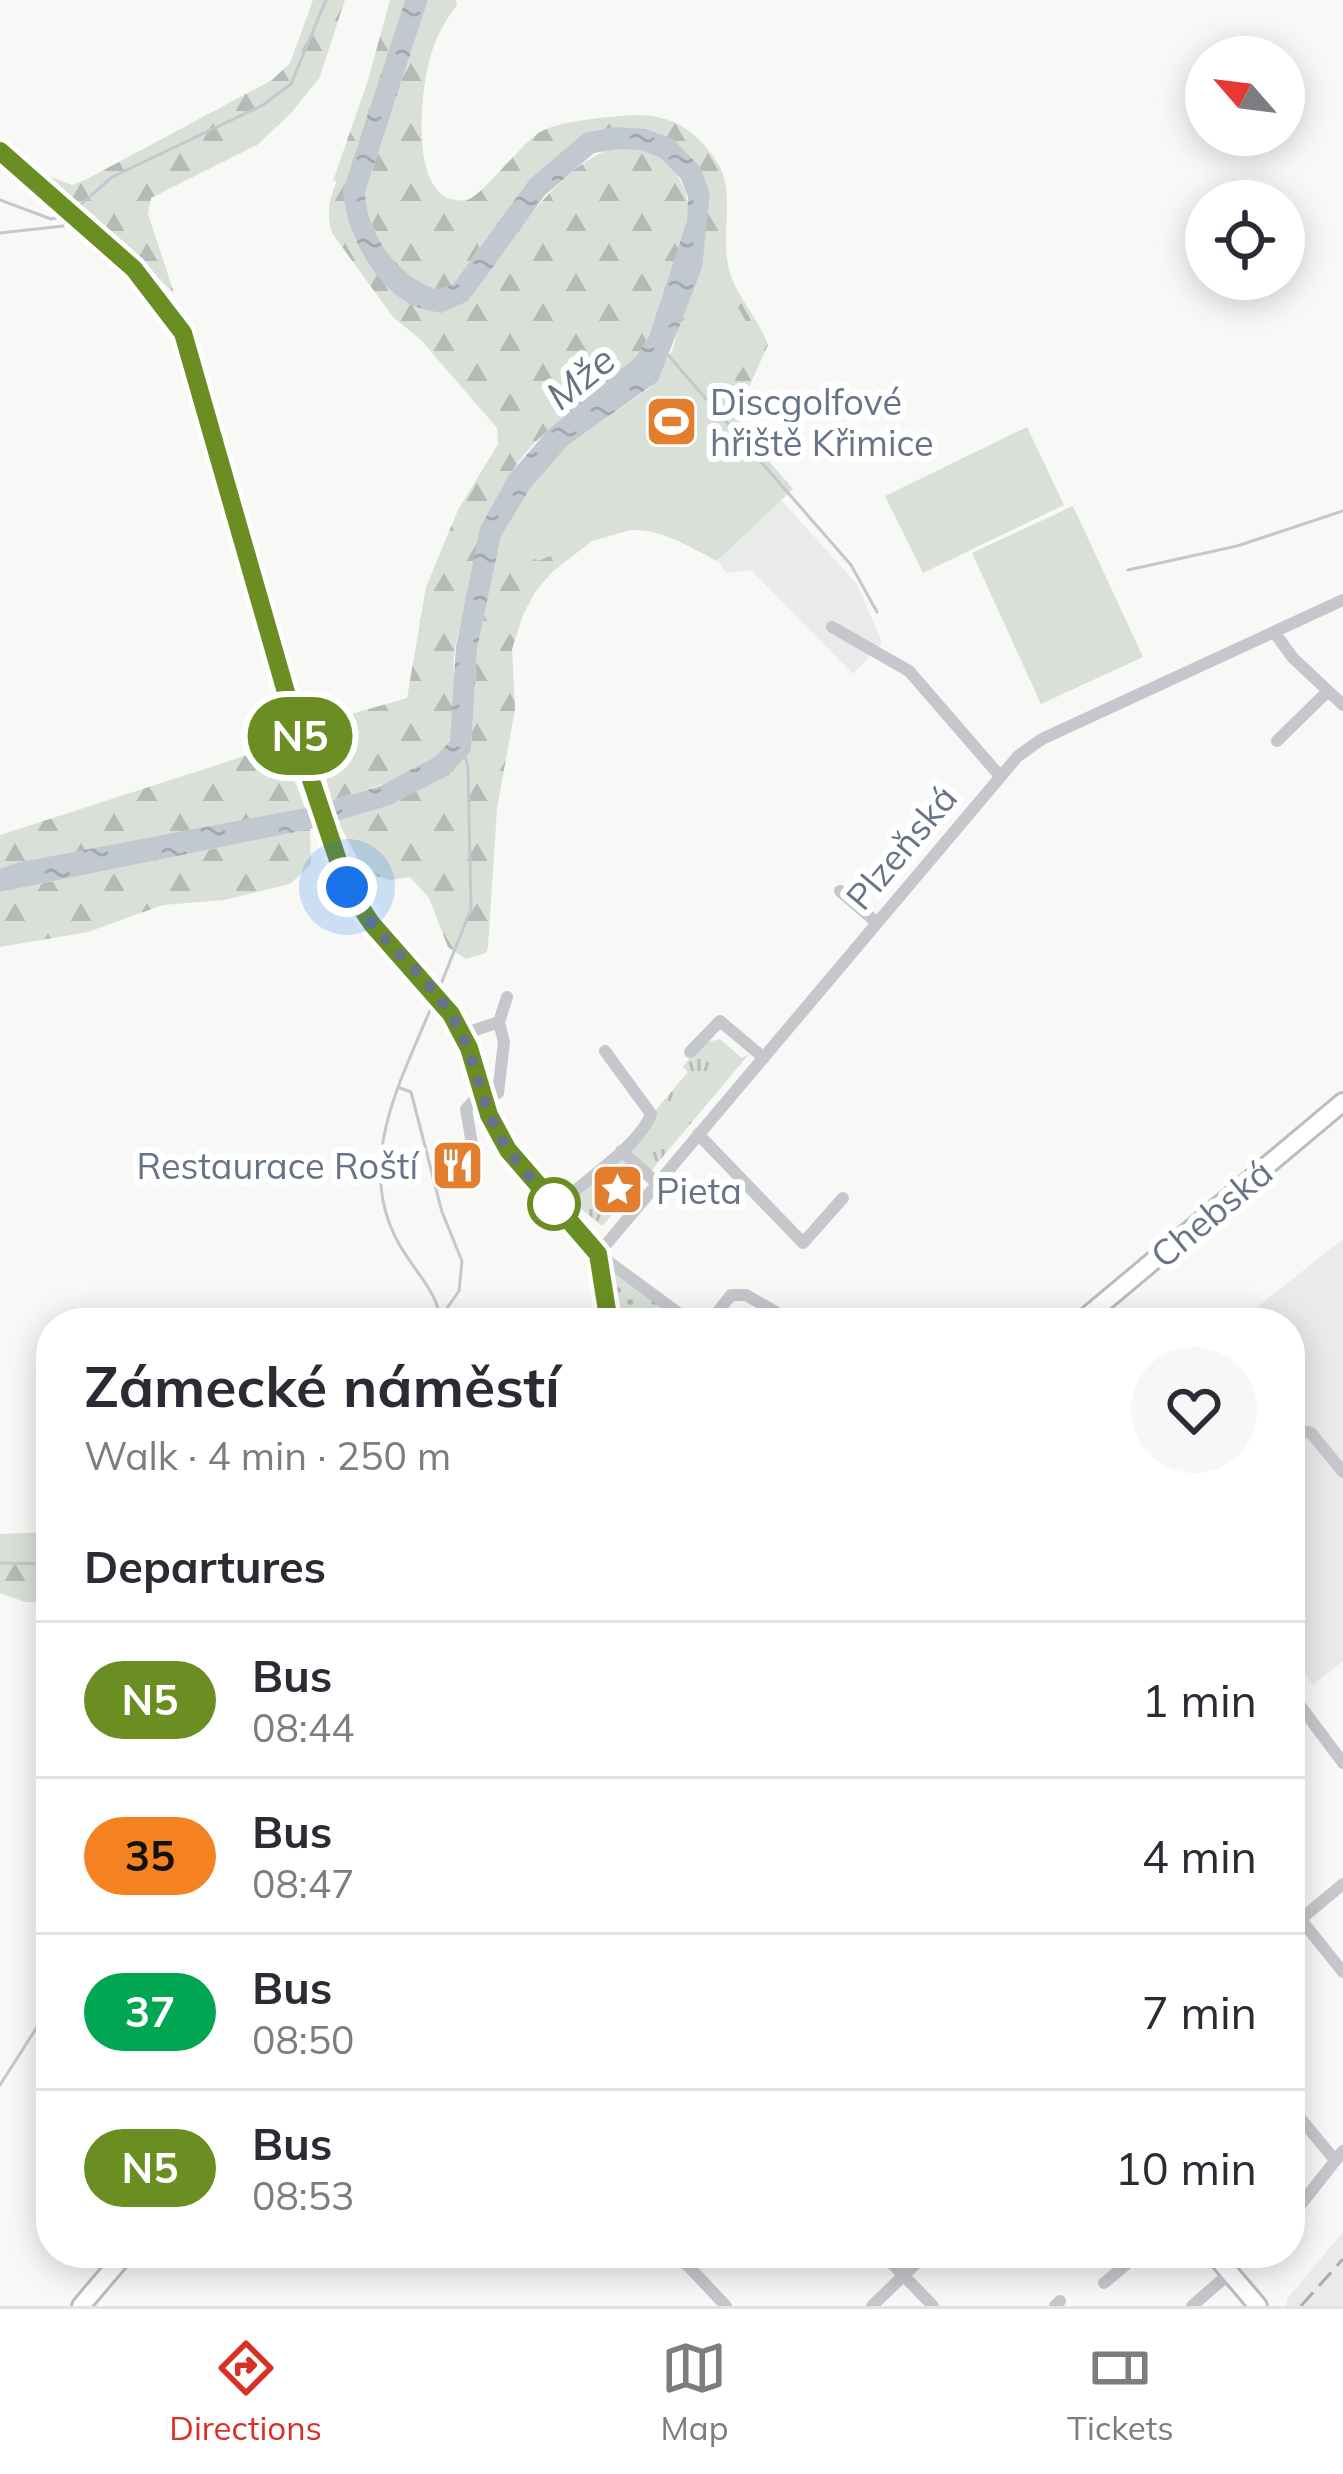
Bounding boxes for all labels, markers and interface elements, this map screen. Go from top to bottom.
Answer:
north arrow [1185,36,1305,156]
map controls [1185,36,1305,300]
button: locate [1185,180,1305,300]
water label: Mže [536,335,624,419]
place label: Discgolfové hřiště Křimice [710,379,934,465]
sports icon: Discgolfové hřiště Křimice [643,394,699,450]
line badge: N5 [246,697,354,775]
text: N5 [272,709,328,762]
street label: Plzeňská [836,775,966,919]
your location [317,857,377,917]
restaurant icon: Restaurace Roští [429,1137,485,1193]
place label: Restaurace Roští [136,1143,420,1188]
street label: Chebská [1141,1149,1281,1277]
place icon: Pieta [589,1162,645,1218]
place label: Pieta [656,1168,742,1213]
unlabelled marker [529,1179,579,1229]
button: heart [1131,1347,1257,1473]
text: Zámecké náměstí [84,1350,560,1421]
text: Walk · 4 min · 250 m [84,1431,451,1480]
text: Departures [84,1538,326,1594]
text: Bus [252,1647,332,1703]
text: 1 min [1142,1672,1257,1728]
text: N5 [122,1673,178,1726]
text: 08:44 [252,1703,355,1752]
text: Bus [252,1803,332,1859]
text: 4 min [1142,1828,1257,1884]
text: 35 [125,1829,175,1882]
text: 08:47 [252,1859,355,1908]
text: Bus [252,1959,332,2015]
text: 7 min [1142,1984,1257,2040]
text: 37 [125,1985,175,2038]
text: 08:50 [252,2015,355,2064]
text: Bus [252,2115,332,2171]
text: 10 min [1115,2140,1257,2196]
text: N5 [122,2141,178,2194]
text: 08:53 [252,2171,355,2220]
tab: Directions [169,2335,322,2448]
tab: Map [661,2335,728,2448]
tab: Tickets [1067,2335,1174,2448]

